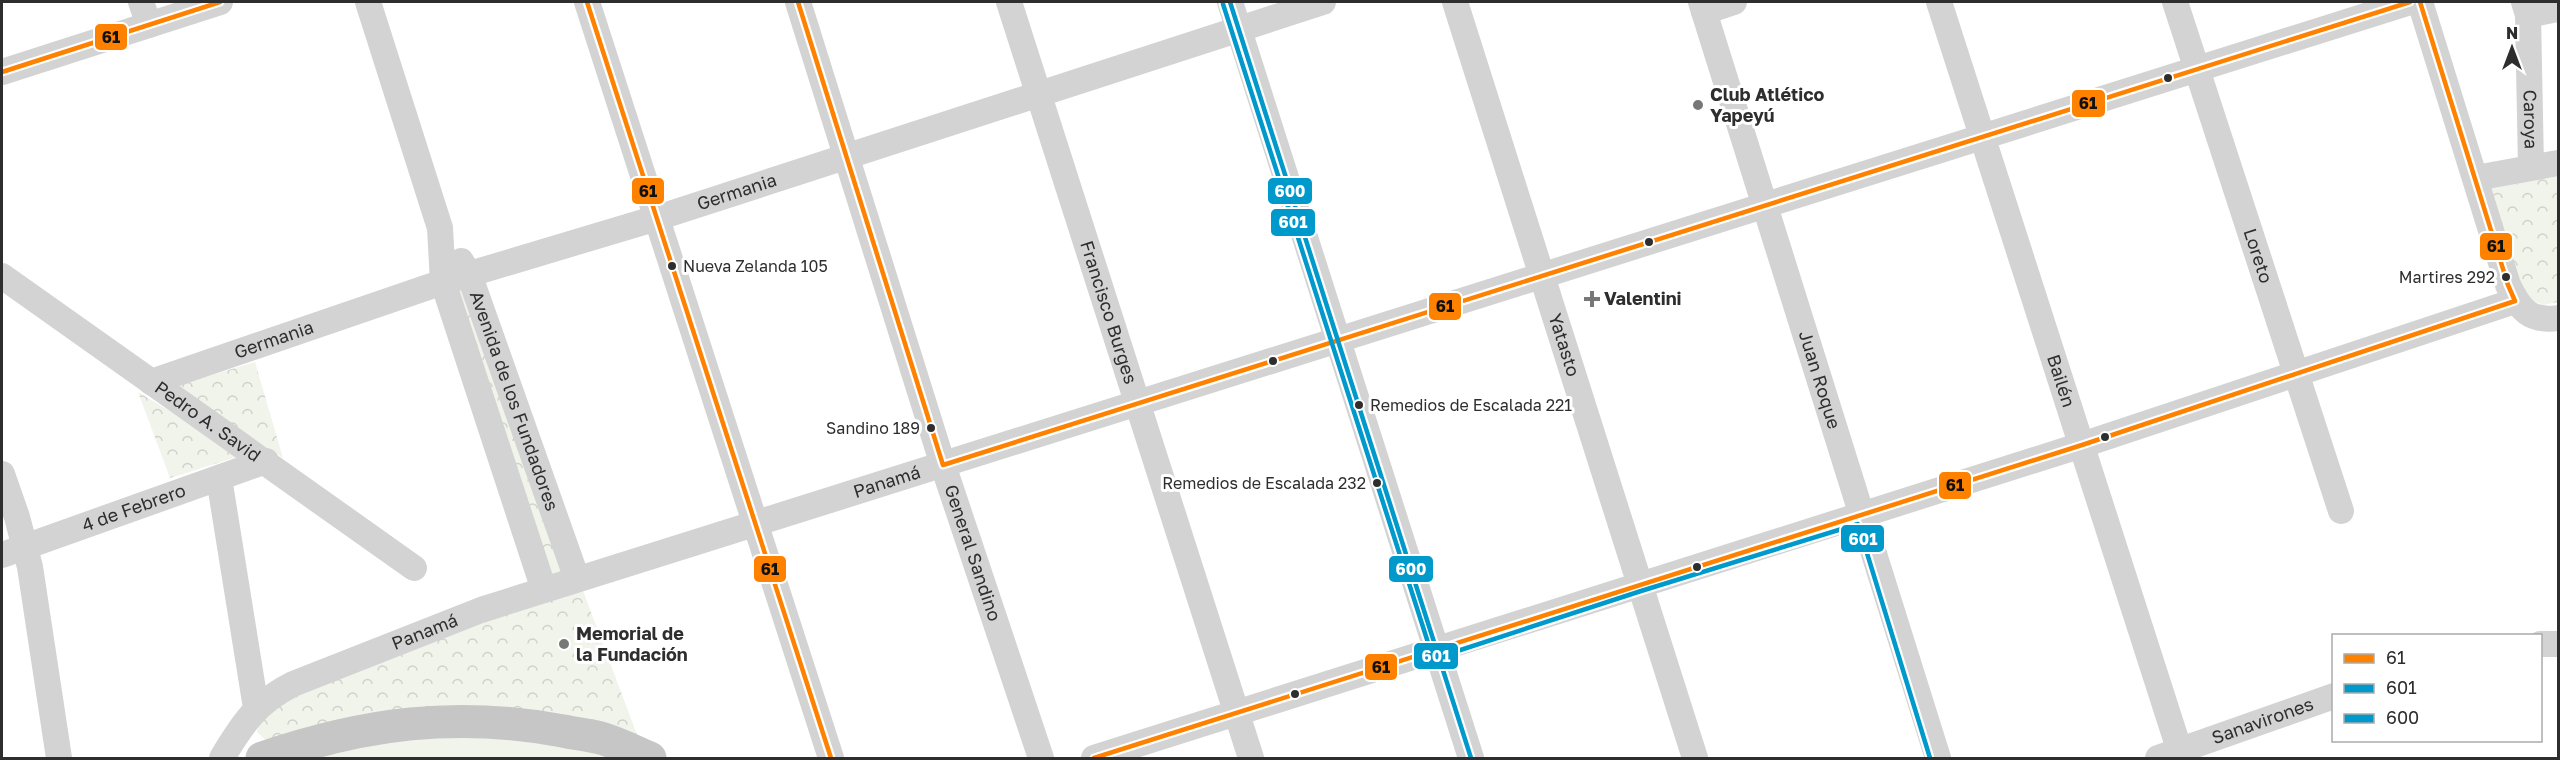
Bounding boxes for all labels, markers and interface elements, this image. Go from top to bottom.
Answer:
north arrow [2482,18,2542,78]
line badge: 61 [94,23,128,51]
text: N [2506,23,2518,43]
text: 61 [102,27,120,47]
unlabelled marker [2162,72,2174,84]
place label: Club Atlético Yapeyú [1710,83,1824,126]
line badge: 61 [2071,89,2106,118]
street label: Caroya [2519,89,2543,149]
text: 61 [2079,93,2097,113]
marker: Club Atlético Yapeyú [1691,98,1705,112]
street label: Germania [694,168,779,214]
line badge: 61 [631,177,665,205]
line badge: 600 [1267,177,1313,205]
text: 61 [639,181,657,201]
text: 600 [1275,181,1305,201]
line badge: 601 [1270,208,1316,237]
text: 601 [1279,212,1307,232]
street label: Loreto [2240,225,2278,286]
line badge: 61 [2479,232,2513,261]
unlabelled marker [1643,236,1655,248]
text: 61 [2487,236,2505,256]
street label: Francisco Burges [1076,238,1143,386]
place label: Nueva Zelanda 105 [683,256,828,276]
marker: Nueva Zelanda 105 [666,260,678,272]
place label: Martires 292 [2399,267,2495,287]
marker: Martires 292 [2500,271,2512,283]
place label: Valentini [1604,287,1682,309]
street label: Avenida de los Fundadores [466,288,564,514]
line badge: 61 [1428,292,1462,321]
marker: Valentini [1585,292,1599,306]
text: 61 [1436,296,1454,316]
street label: Yatasto [1545,311,1585,379]
street label: Germania [231,315,316,363]
street label: Juan Roque [1795,328,1846,431]
street label: Bailén [2043,351,2081,410]
unlabelled marker [1267,355,1279,367]
street label: Pedro A. Savid [151,376,265,466]
place label: Remedios de Escalada 221 [1370,395,1572,415]
marker: Remedios de Escalada 221 [1353,399,1365,411]
place label: Sandino 189 [826,418,920,438]
marker: Sandino 189 [925,422,937,434]
unlabelled marker [2099,431,2111,443]
street label: Panamá [850,460,923,502]
line badge: 61 [1938,471,1972,500]
place label: Remedios de Escalada 232 [1162,473,1366,493]
text: 61 [1946,475,1964,495]
marker: Remedios de Escalada 232 [1371,477,1383,489]
street label: 4 de Febrero [79,479,188,536]
street label: General Sandino [940,482,1006,624]
line badge: 601 [1840,524,1885,553]
text: 601 [1849,529,1877,549]
line badge: 61 [753,555,787,583]
line badge: 600 [1388,555,1434,583]
text: 61 [761,559,779,579]
text: 600 [1396,559,1426,579]
unlabelled marker [1691,561,1703,573]
street label: Panamá [388,608,461,654]
place label: Memorial de la Fundación [576,622,688,665]
legend [2332,634,2542,742]
marker: Memorial de la Fundación [557,637,571,651]
line badge: 601 [1413,642,1459,670]
text: 601 [1422,646,1450,666]
text: 61 [2386,646,2406,668]
line badge: 61 [1364,653,1398,681]
text: 61 [1372,657,1390,677]
text: 601 [2386,676,2417,698]
unlabelled marker [1289,688,1301,700]
street label: Sanavirones [2209,692,2316,748]
text: 600 [2386,706,2419,728]

